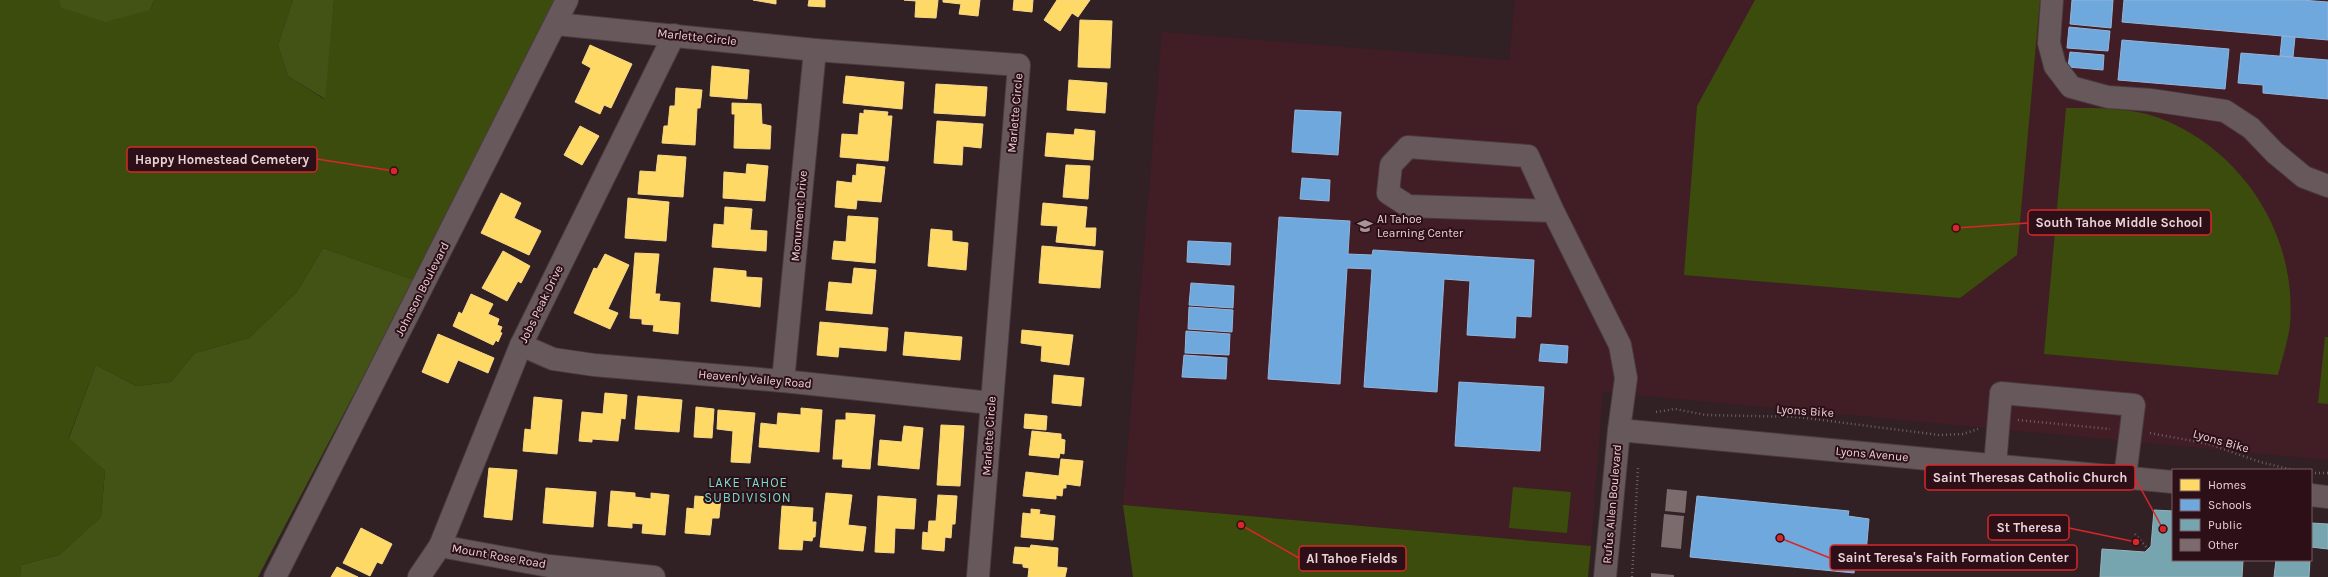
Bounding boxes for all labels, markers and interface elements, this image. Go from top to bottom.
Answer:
street label: Marlette Circle [657,26,737,48]
street label: Marlette Circle [1005,73,1025,153]
callout: Happy Homestead Cemetery [127,147,317,172]
text: Happy Homestead Cemetery [135,152,309,167]
street label: Monument Drive [788,170,810,262]
callout: South Tahoe Middle School [2028,210,2211,235]
place label: Al Tahoe Learning Center [1377,212,1464,240]
text: South Tahoe Middle School [2036,215,2202,230]
school or university icon: Al Tahoe Learning Center [1356,217,1374,235]
street label: Johnson Boulevard [392,240,452,338]
street label: Jobs Peak Drive [516,263,566,345]
street label: Heavenly Valley Road [698,367,812,391]
street label: Marlette Circle [979,396,999,476]
street label: Lyons Bike [1776,402,1834,420]
street label: Lyons Bike [2191,426,2251,456]
street label: Rufus Allen Boulevard [1600,444,1624,564]
street label: Lyons Avenue [1835,444,1909,464]
callout: Saint Theresas Catholic Church [1925,465,2135,490]
legend [2172,469,2312,561]
text: Saint Theresas Catholic Church [1933,470,2127,485]
district label: LAKE TAHOE SUBDIVISION [704,475,792,505]
text: Homes [2208,478,2246,492]
text: Schools [2208,498,2251,512]
callout: St Theresa [1988,515,2069,540]
text: Public [2208,518,2242,532]
text: St Theresa [1996,520,2062,535]
text: Other [2208,538,2239,552]
street label: Mount Rose Road [451,541,547,571]
callout: Saint Teresa's Faith Formation Center [1830,545,2077,570]
callout: Al Tahoe Fields [1299,546,1406,571]
text: Saint Teresa's Faith Formation Center [1837,550,2069,565]
text: Al Tahoe Fields [1306,551,1398,566]

